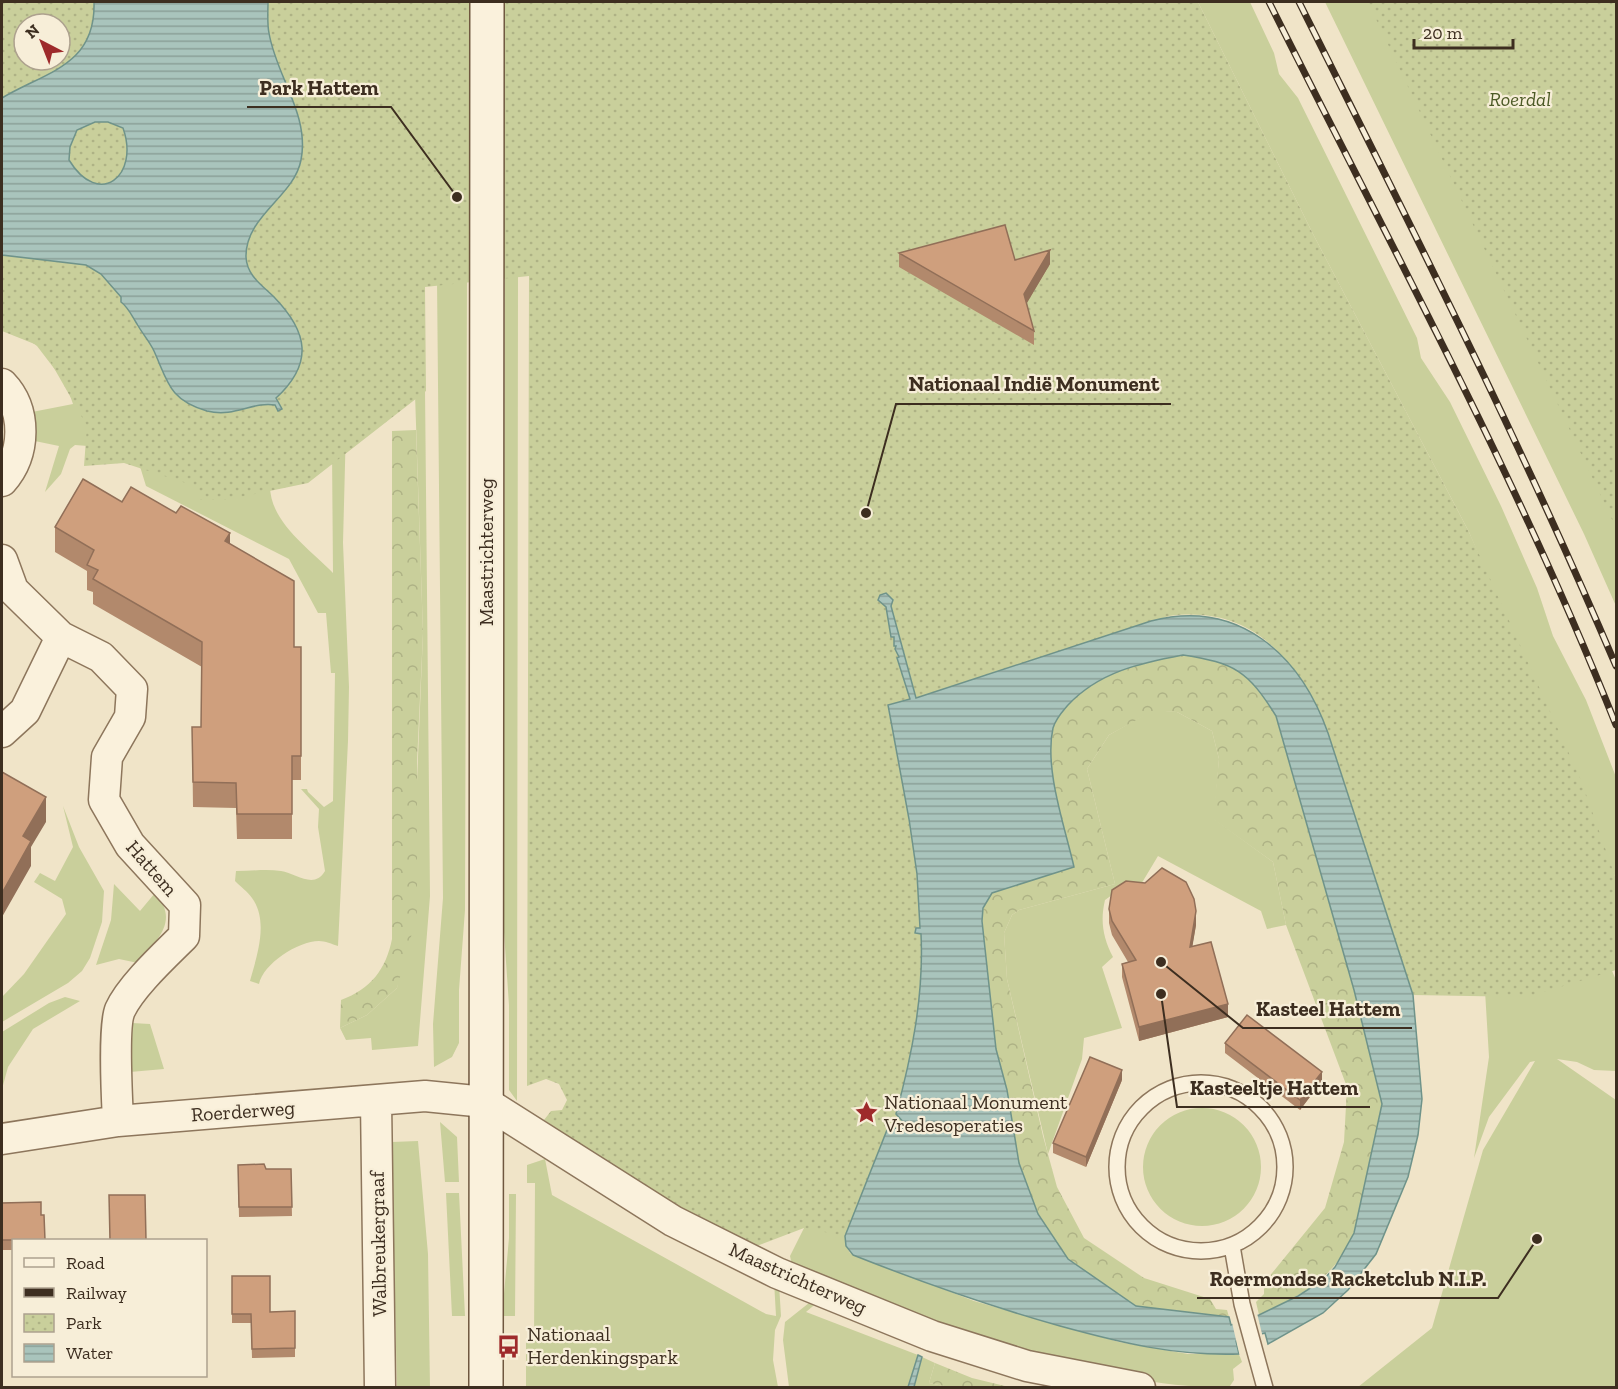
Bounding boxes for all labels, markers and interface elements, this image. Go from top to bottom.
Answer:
north arrow [12,12,72,72]
scale bar [1414,12,1513,50]
text: N [21,20,43,42]
text: 20 m [1423,22,1463,44]
callout: Park Hattem [247,68,391,107]
text: Park Hattem [259,75,379,100]
park label: Roerdal [1489,87,1551,111]
callout: Nationaal Indië Monument [896,365,1171,404]
text: Nationaal Indië Monument [909,371,1160,396]
street label: Maastrichterweg [474,478,498,626]
street label: Hattem [121,835,183,901]
callout: Kasteel Hattem [1243,989,1412,1028]
text: Kasteel Hattem [1256,996,1401,1021]
callout: Kasteeltje Hattem [1177,1068,1370,1107]
text: Kasteeltje Hattem [1190,1075,1359,1100]
place label: Nationaal Monument Vredesoperaties [883,1090,1068,1137]
street label: Roerderweg [190,1095,296,1127]
place icon: Nationaal Monument Vredesoperaties [853,1100,879,1126]
street label: Walbreukergraaf [365,1169,391,1317]
street label: Maastrichterweg [725,1237,871,1319]
legend [12,1239,207,1377]
text: Road [66,1252,105,1274]
callout: Roermondse Racketclub N.I.P. [1197,1259,1498,1298]
text: Roermondse Racketclub N.I.P. [1209,1266,1487,1291]
text: Railway [66,1282,128,1304]
text: Park [66,1312,102,1334]
place label: Nationaal Herdenkingspark [527,1322,678,1369]
bus stop icon: Nationaal Herdenkingspark [496,1333,522,1359]
text: Water [66,1342,113,1364]

